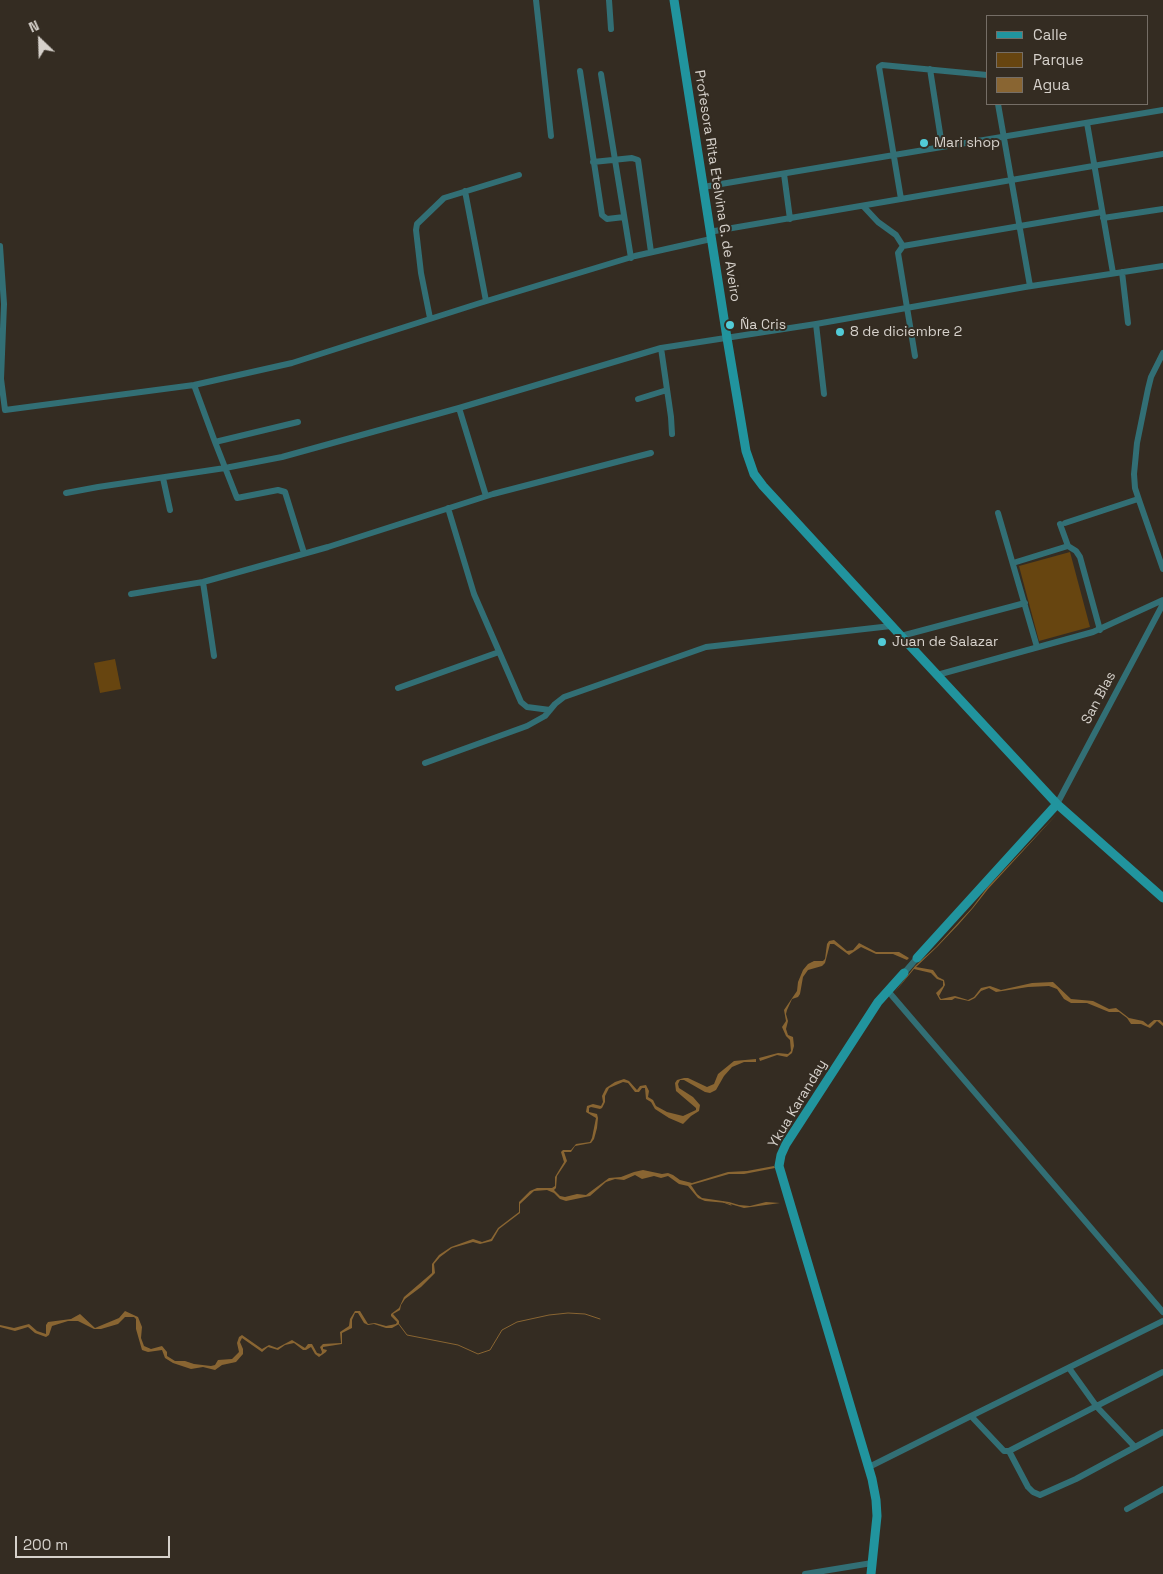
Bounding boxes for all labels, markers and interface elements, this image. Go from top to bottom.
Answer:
north arrow [15,15,65,65]
legend [986,15,1148,105]
text: N [26,16,42,36]
text: Calle [1033,25,1068,44]
text: Parque [1033,50,1084,69]
street label: Profesora Rita Etelvina G. de Aveiro [690,69,744,303]
text: Agua [1033,75,1070,94]
place label: Mari shop [934,135,1000,151]
marker: Mari shop [918,137,930,149]
place label: Ña Cris [740,317,786,333]
marker: Ña Cris [724,319,736,331]
place label: 8 de diciembre 2 [850,324,962,340]
marker: 8 de diciembre 2 [834,326,846,338]
place label: Juan de Salazar [892,634,998,650]
marker: Juan de Salazar [876,636,888,648]
street label: San Blas [1078,669,1120,727]
street label: Ykua Karanday [765,1057,831,1151]
scale bar [18,1526,172,1558]
text: 200 m [23,1535,68,1554]

